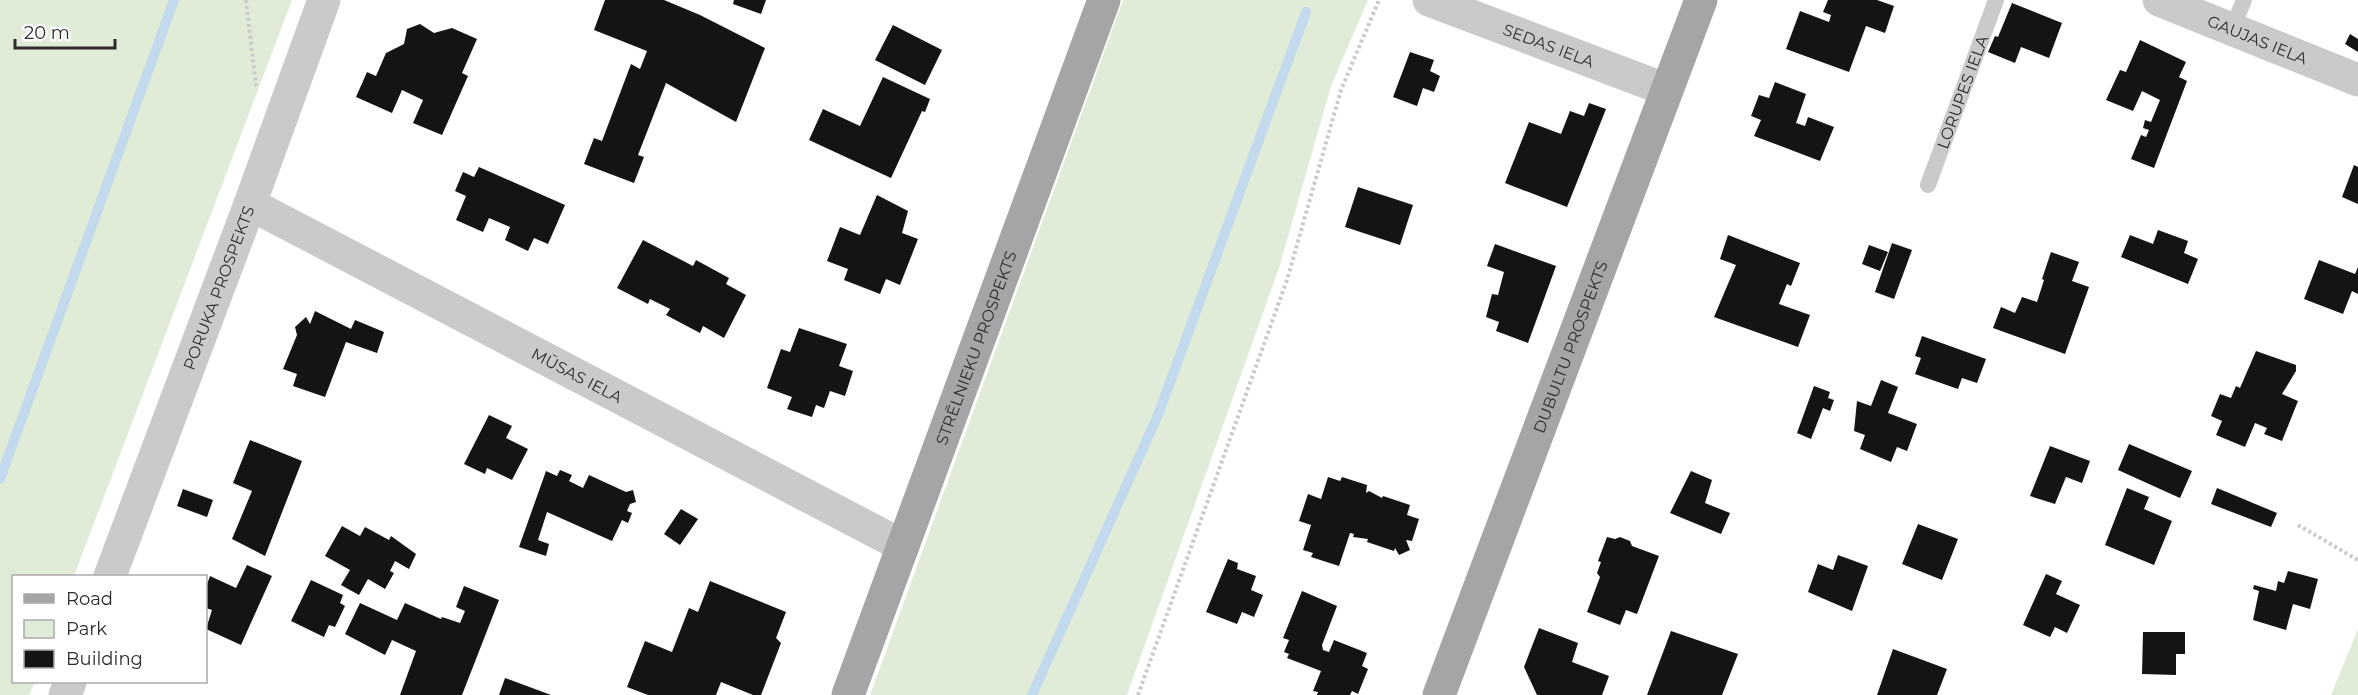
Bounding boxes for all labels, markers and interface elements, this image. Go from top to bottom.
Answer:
street label: GAUJAS IELA [2205,11,2311,68]
scale bar [15,12,116,50]
street label: SEDAS IELA [1501,19,1597,71]
text: 20 m [24,22,70,44]
street label: LORUPES IELA [1933,32,1992,151]
street label: PORUKA PROSPEKTS [179,203,258,372]
street label: STRĒLNIEKU PROSPEKTS [931,248,1020,447]
street label: DUBULTU PROSPEKTS [1529,258,1611,436]
street label: MŪSAS IELA [528,344,626,407]
legend [12,575,207,683]
text: Road [66,588,113,610]
text: Park [66,618,107,640]
text: Building [66,648,143,670]

